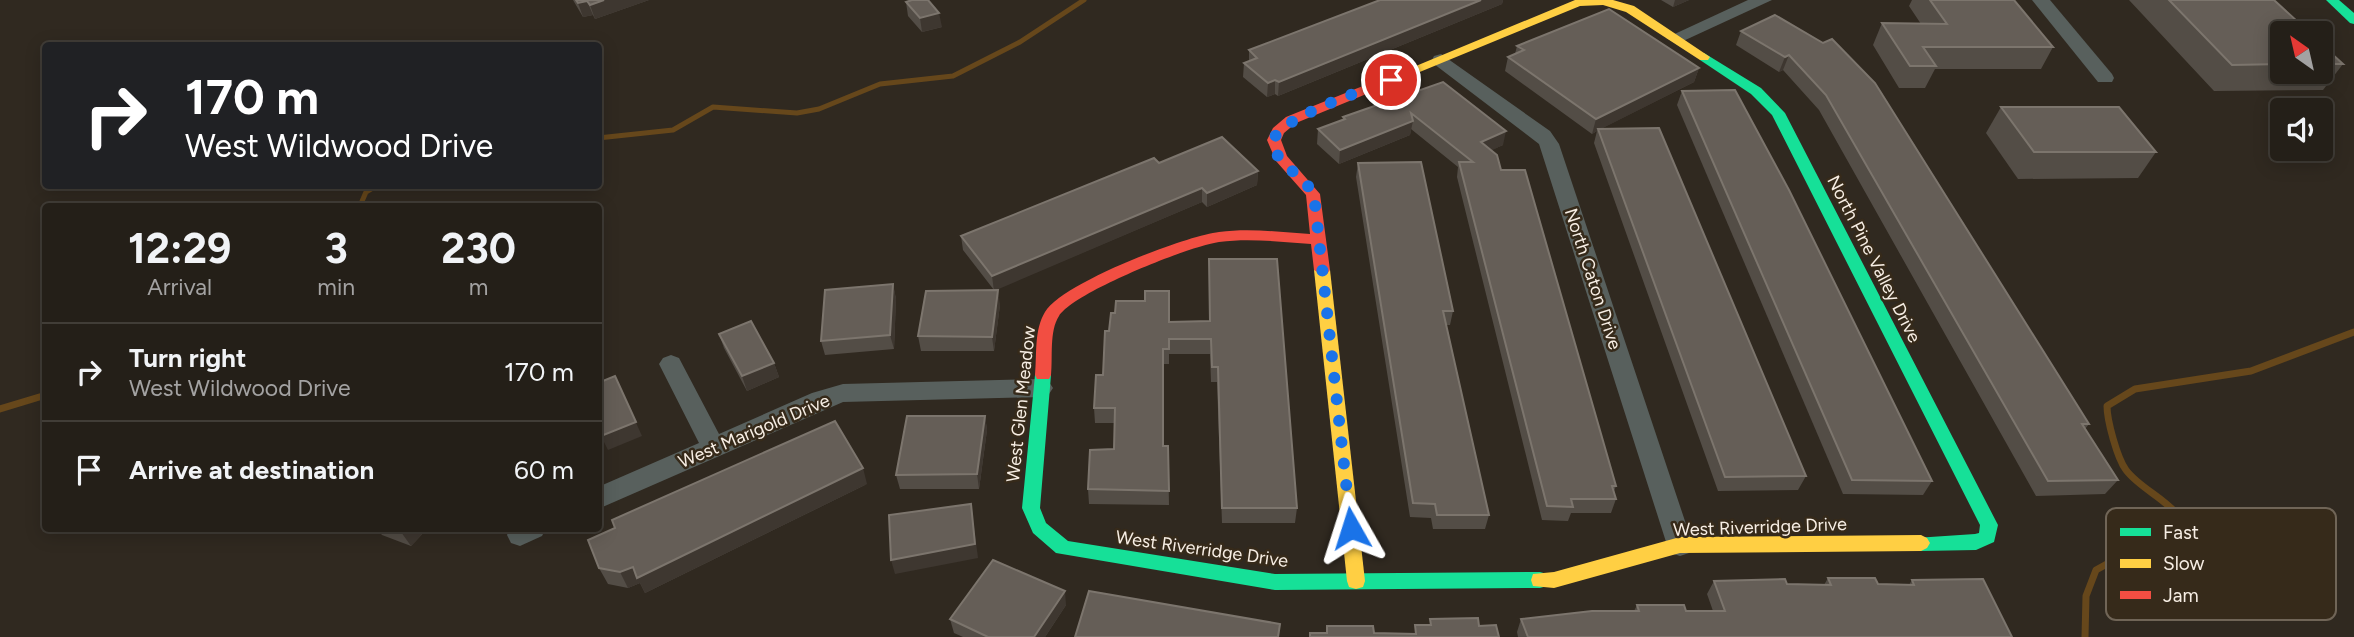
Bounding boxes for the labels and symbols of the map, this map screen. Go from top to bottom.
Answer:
north arrow [2270,21,2333,84]
pin [1361,50,1421,110]
street label: North Pine Valley Drive [1822,172,1926,346]
street label: North Caton Drive [1560,206,1626,353]
street label: West Glen Meadow [1002,325,1040,483]
street label: West Marigold Drive [675,389,833,473]
position arrow [1314,491,1388,565]
legend [2106,508,2336,620]
street label: West Riverridge Drive [1673,513,1847,541]
text: Fast [2163,521,2199,544]
street label: West Riverridge Drive [1114,526,1290,572]
text: Slow [2163,552,2205,575]
text: Jam [2163,584,2199,607]

